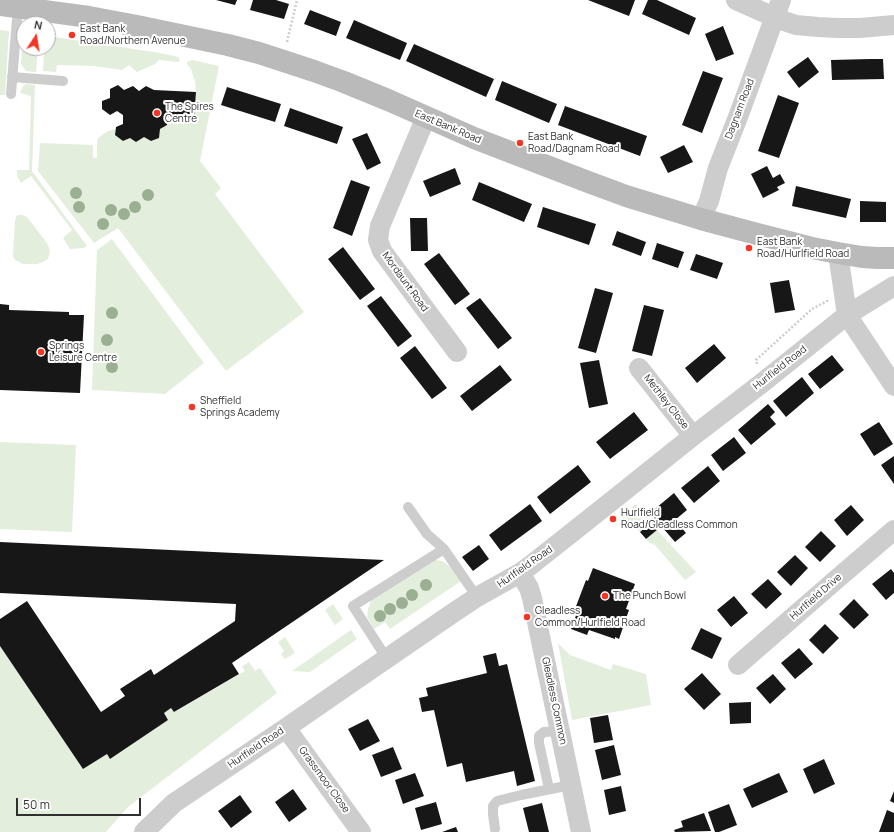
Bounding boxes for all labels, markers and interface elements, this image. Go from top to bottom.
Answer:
north arrow [16,16,56,56]
text: N [33,17,44,33]
place label: East Bank Road/Northern Avenue [80,23,186,46]
marker: East Bank Road/Northern Avenue [67,30,77,40]
street label: Dagnam Road [723,77,757,141]
place label: The Spires Centre [165,101,214,124]
marker: The Spires Centre [152,108,162,118]
street label: East Bank Road [413,108,483,146]
place label: East Bank Road/Dagnam Road [528,131,619,154]
marker: East Bank Road/Dagnam Road [515,138,525,148]
place label: East Bank Road/Hurlfield Road [757,236,849,260]
marker: East Bank Road/Hurlfield Road [744,243,754,253]
street label: Mordaunt Road [379,250,431,314]
place label: Springs Leisure Centre [49,340,117,364]
street label: Hurlfield Road [751,343,809,393]
marker: Springs Leisure Centre [36,347,46,357]
street label: Methley Close [641,372,691,432]
place label: Sheffield Springs Academy [200,395,280,418]
marker: Sheffield Springs Academy [187,402,197,412]
place label: Hurlfield Road/Gleadless Common [621,507,738,530]
marker: Hurlfield Road/Gleadless Common [608,514,618,524]
street label: Hurlfield Road [495,544,555,590]
street label: Hurlfield Drive [788,571,844,623]
place label: The Punch Bowl [613,590,686,602]
marker: The Punch Bowl [600,591,610,601]
place label: Gleadless Common/Hurlfield Road [535,605,645,628]
marker: Gleadless Common/Hurlfield Road [522,612,532,622]
street label: Gleadless Common [539,656,569,746]
street label: Hurlfield Road [226,725,286,771]
street label: Grassmoor Close [296,745,352,815]
scale bar [18,790,143,816]
text: 50 m [23,796,50,813]

